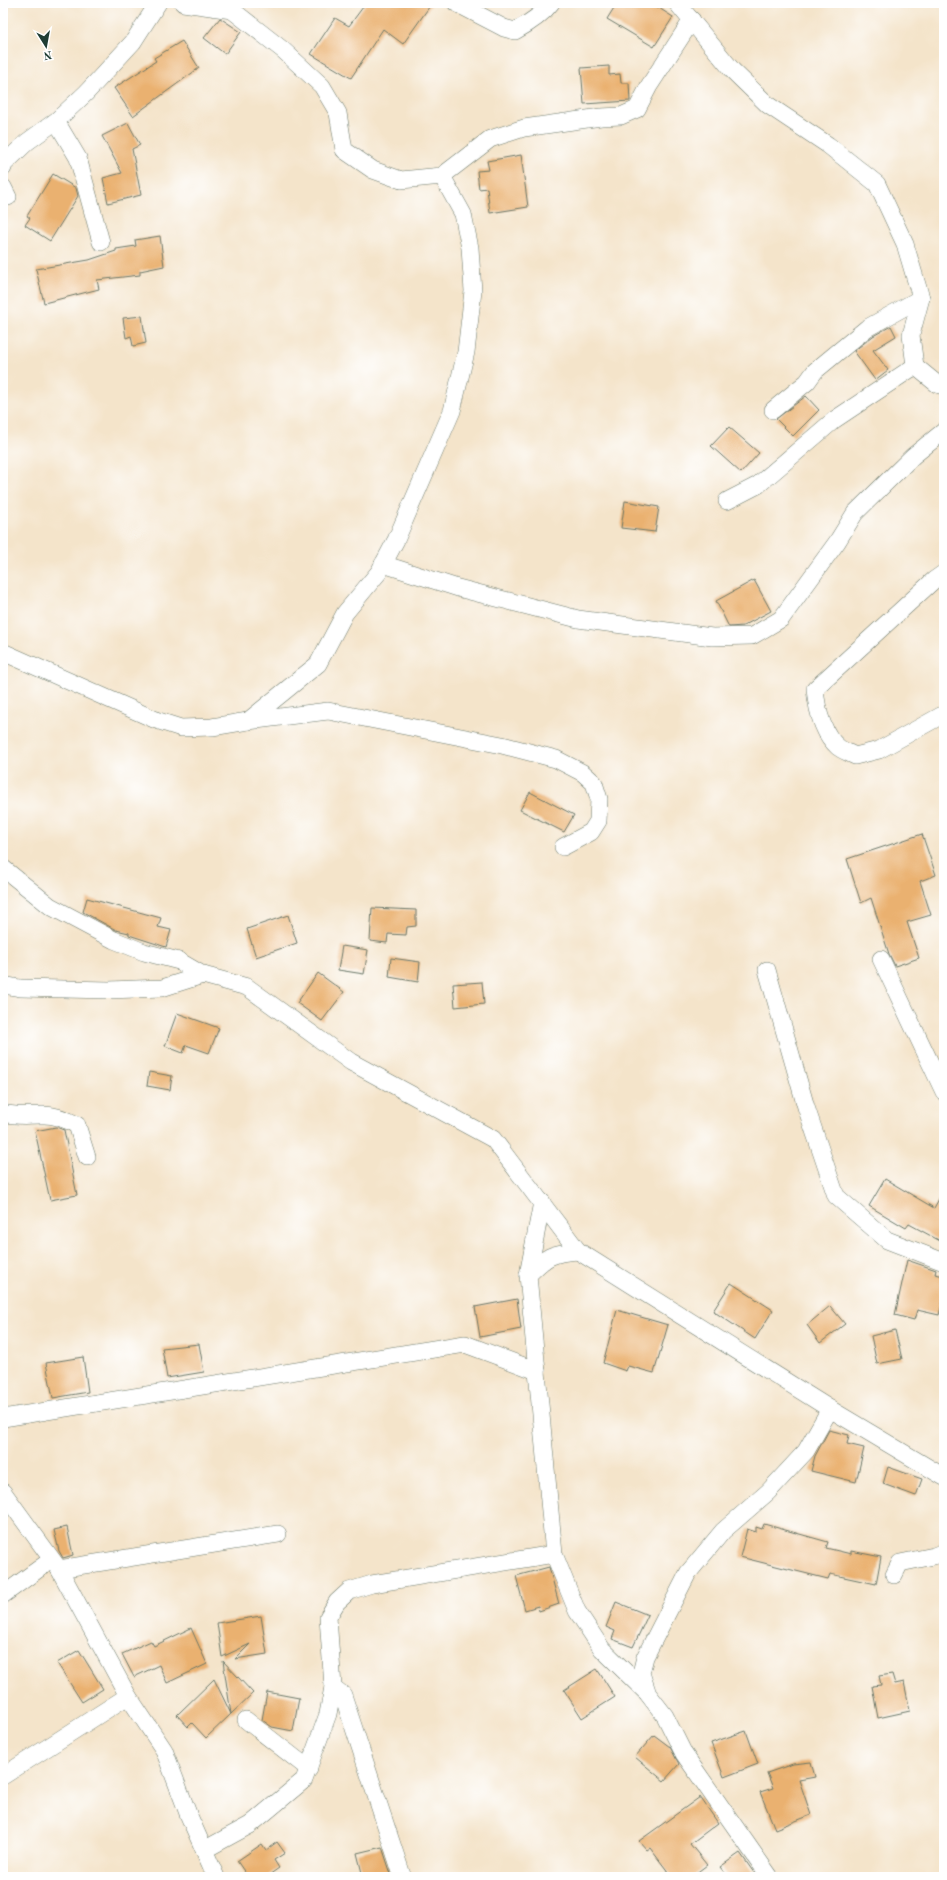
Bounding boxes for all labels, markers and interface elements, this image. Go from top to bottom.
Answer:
north arrow [26,26,66,66]
text: N [42,48,53,61]

